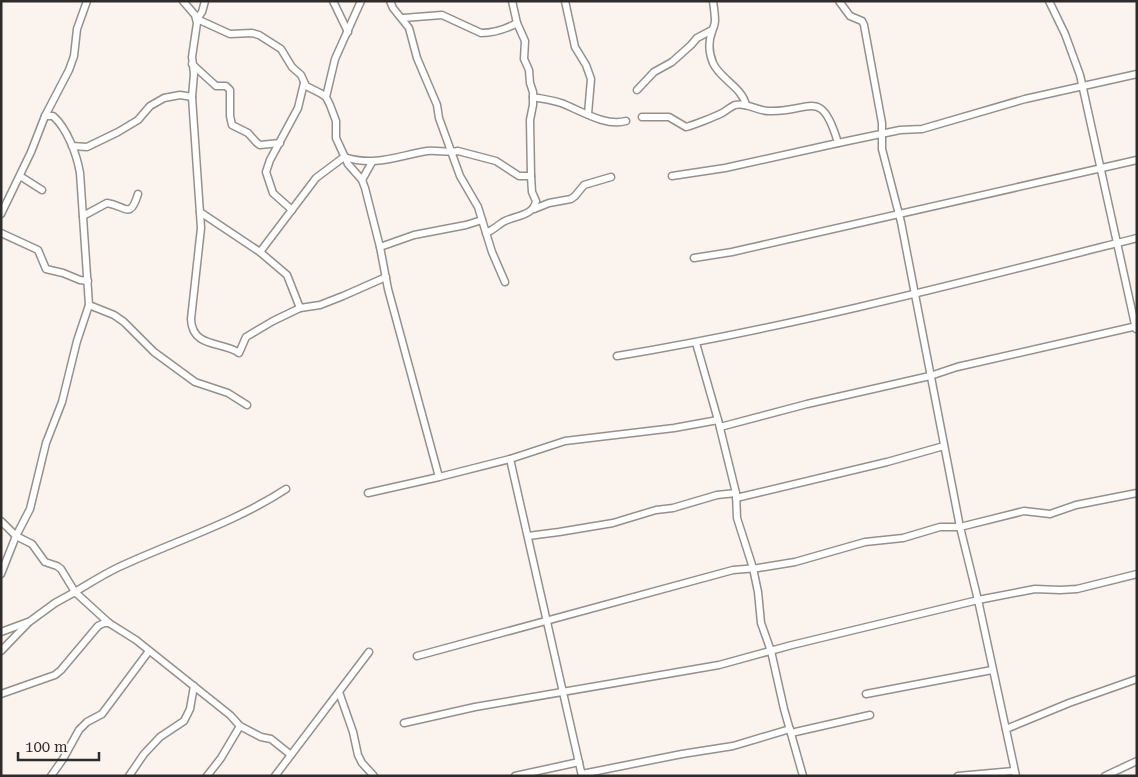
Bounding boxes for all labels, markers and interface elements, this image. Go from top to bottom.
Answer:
scale bar [18,730,99,762]
text: 100 m [25,738,68,756]

